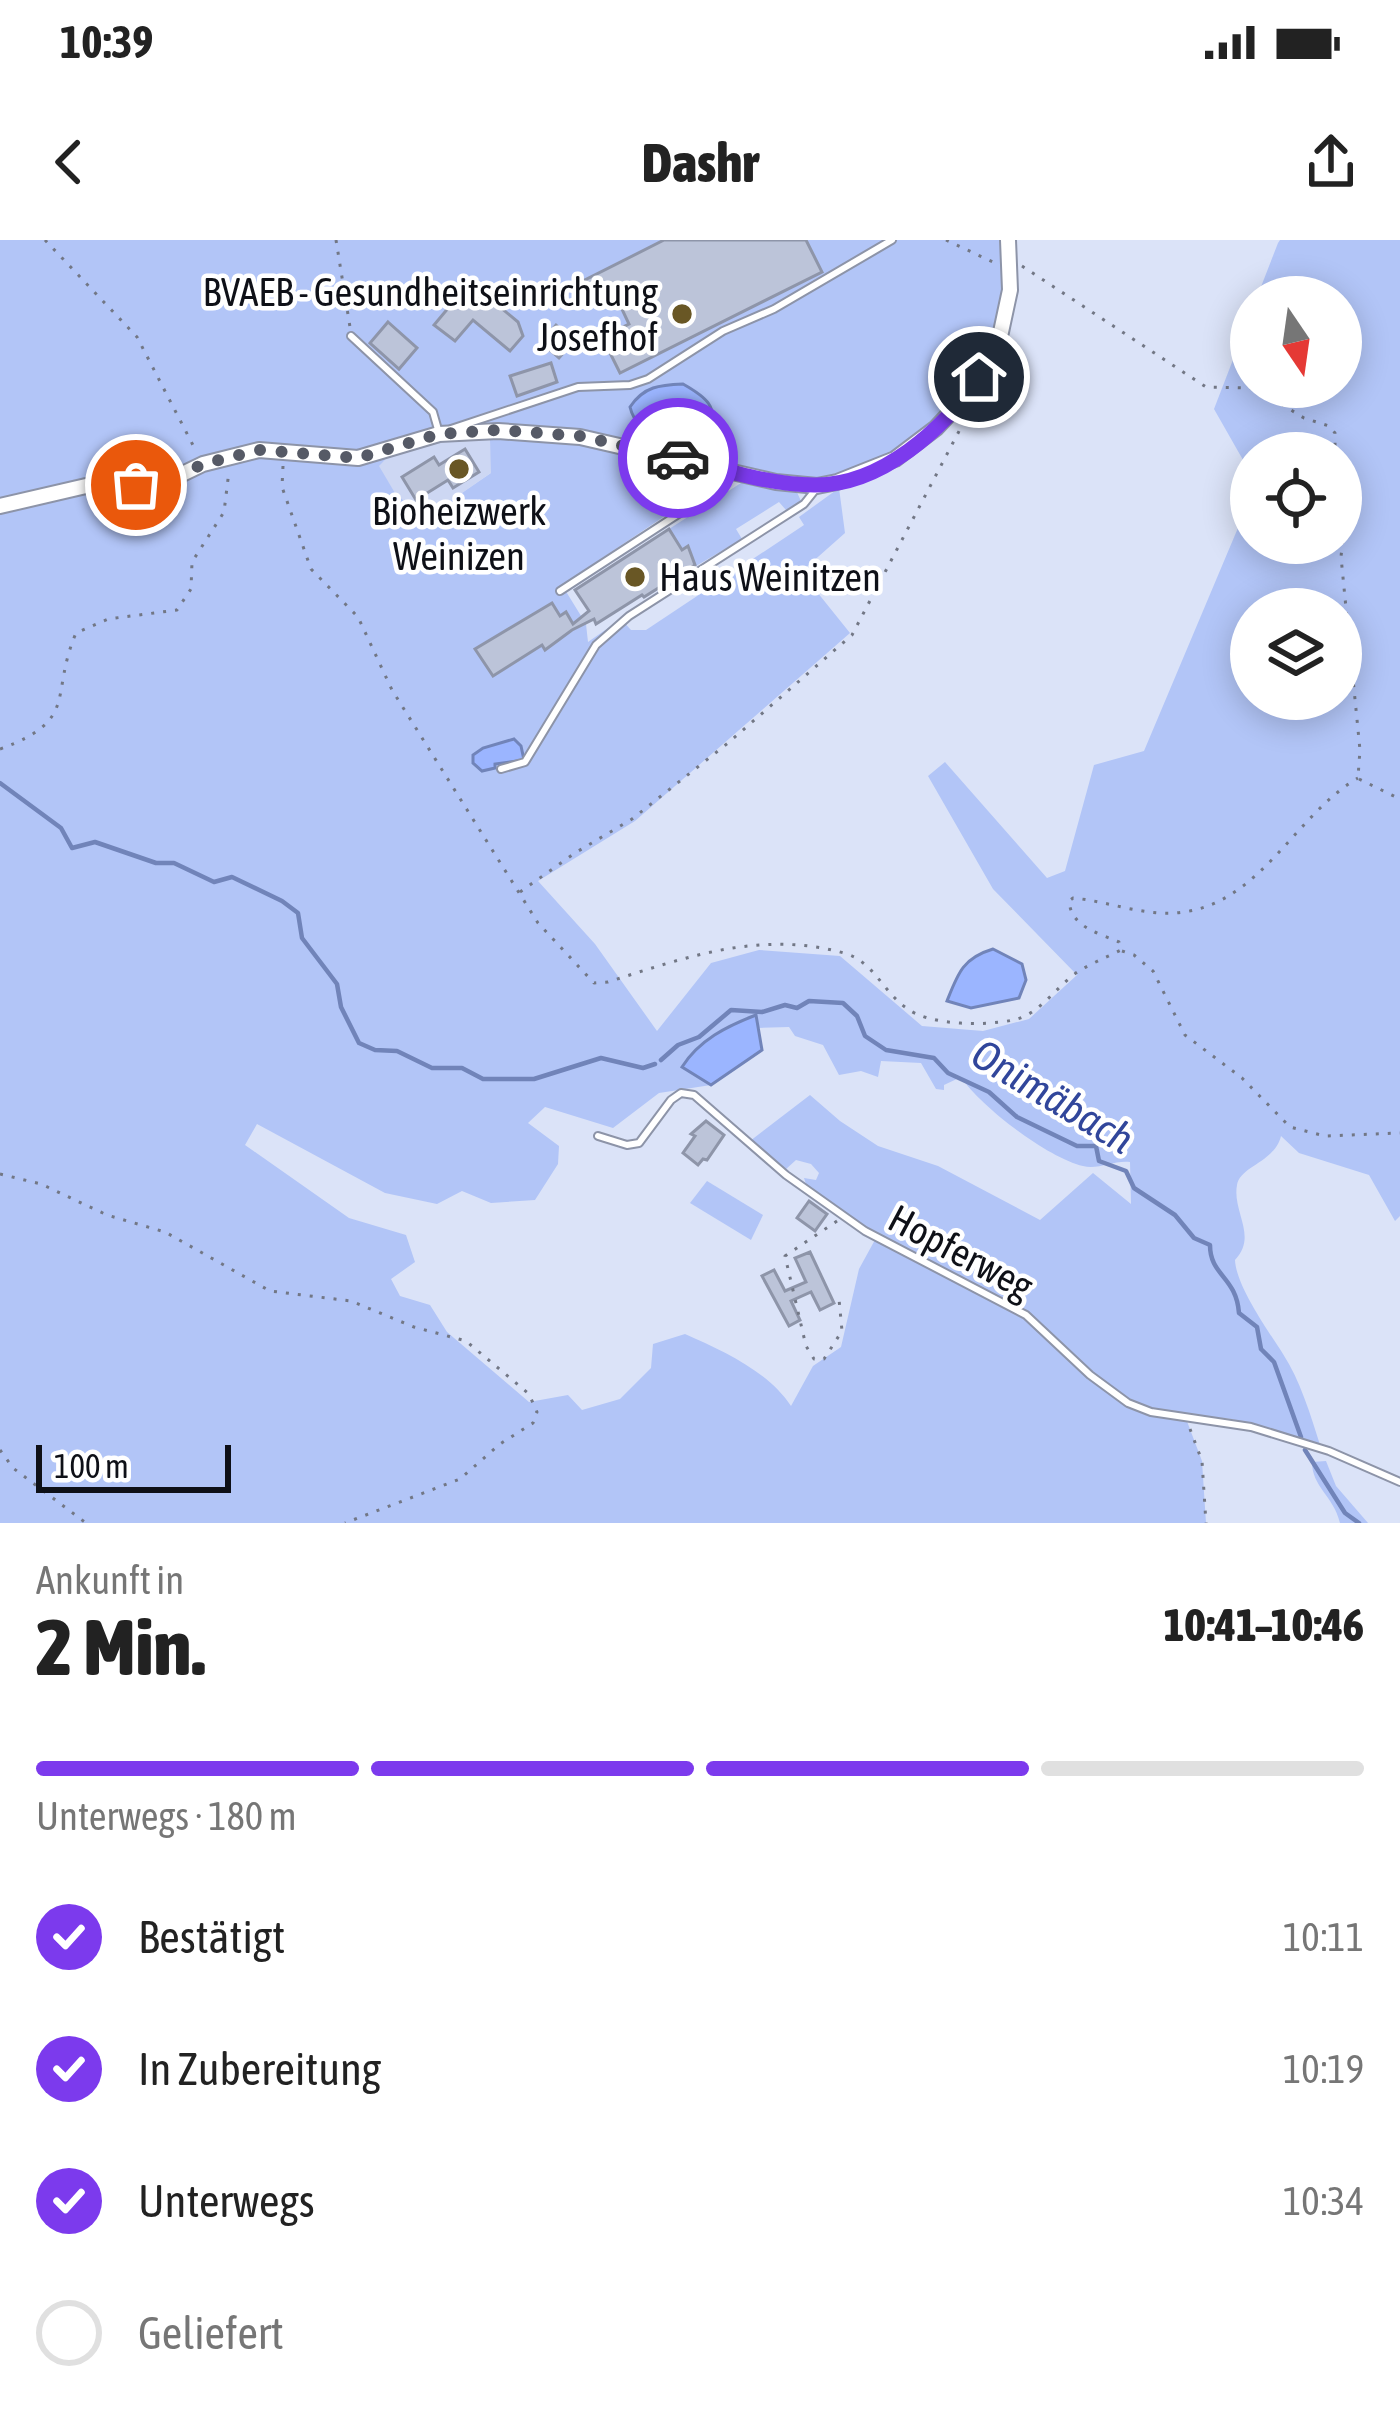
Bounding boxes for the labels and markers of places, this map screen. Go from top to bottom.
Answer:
place label: BVAEB - Gesundheitseinrichtung Josefhof [202,270,658,359]
marker: BVAEB - Gesundheitseinrichtung Josefhof [669,301,695,327]
pin [928,326,1030,428]
pin [85,434,187,536]
marker: Bioheizwerk Weinizen [446,456,472,482]
place label: Bioheizwerk Weinizen [372,489,546,578]
place label: Haus Weinitzen [659,555,881,599]
marker: Haus Weinitzen [622,564,648,590]

